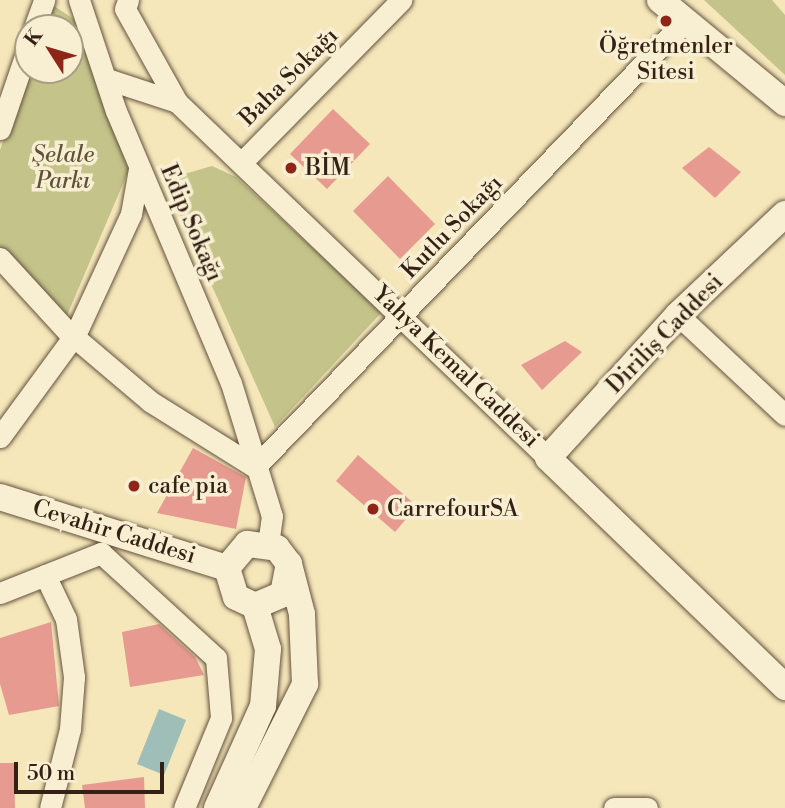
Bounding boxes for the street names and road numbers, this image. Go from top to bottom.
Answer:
street label: Baha Sokağı [234,22,344,132]
street label: Edip Sokağı [154,160,228,286]
street label: Kutlu Sokağı [396,169,508,285]
street label: Diriliş Caddesi [601,268,729,400]
street label: Yahya Kemal Caddesi [367,280,545,454]
street label: Cevahir Caddesi [29,494,199,570]

